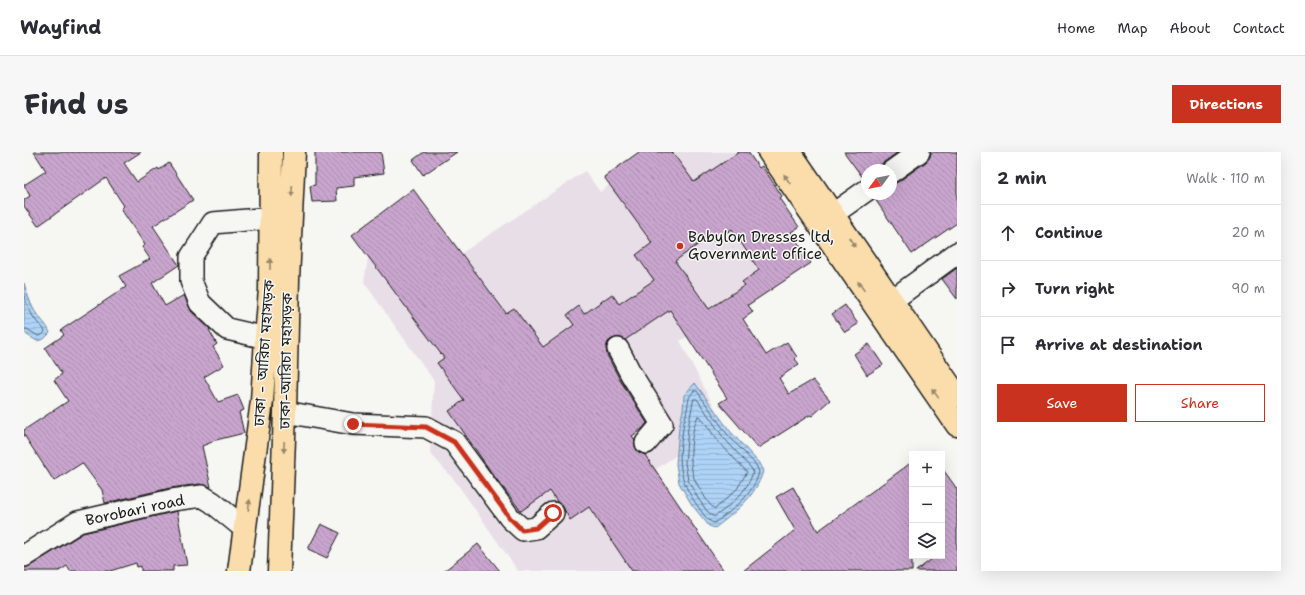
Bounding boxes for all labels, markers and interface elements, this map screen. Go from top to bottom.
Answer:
text: Wayfind [20,15,101,40]
text: Home [1057,19,1096,37]
text: Map [1118,19,1148,37]
text: About [1170,19,1211,37]
text: Contact [1233,19,1285,37]
text: Find us [24,85,129,123]
button: Directions [1172,85,1281,123]
north arrow [861,164,897,200]
text: 2 min [997,167,1047,189]
text: Walk · 110 m [1186,170,1265,187]
one-way arrow [783,173,791,184]
one-way arrow [289,185,296,197]
icon: ahead [997,222,1019,244]
text: Continue [1035,223,1103,243]
text: 20 m [1232,224,1265,241]
place label: Babylon Dresses ltd, Government office [688,227,834,264]
one-way arrow [848,237,856,247]
marker: Babylon Dresses ltd, Government office [675,241,685,251]
one-way arrow [267,257,273,270]
street label: ঢাকা - আরিচা মহাসড়ক [249,278,279,428]
icon: right [997,278,1019,300]
text: Turn right [1035,279,1115,299]
text: 90 m [1231,280,1265,297]
one-way arrow [857,281,865,291]
street label: ঢাকা-আরিচা মহাসড়ক [275,292,297,430]
icon: arrive [997,334,1019,356]
text: Arrive at destination [1035,335,1203,355]
button: Save [997,384,1127,422]
button: Share [1135,384,1265,422]
one-way arrow [931,387,939,398]
route end [344,415,362,433]
one-way arrow [281,441,287,454]
map controls [909,451,945,559]
button: + [909,451,945,487]
button: − [909,487,945,523]
street label: Borobari road [84,490,187,530]
one-way arrow [245,499,252,511]
route start [544,504,562,522]
button: layers [909,523,945,559]

